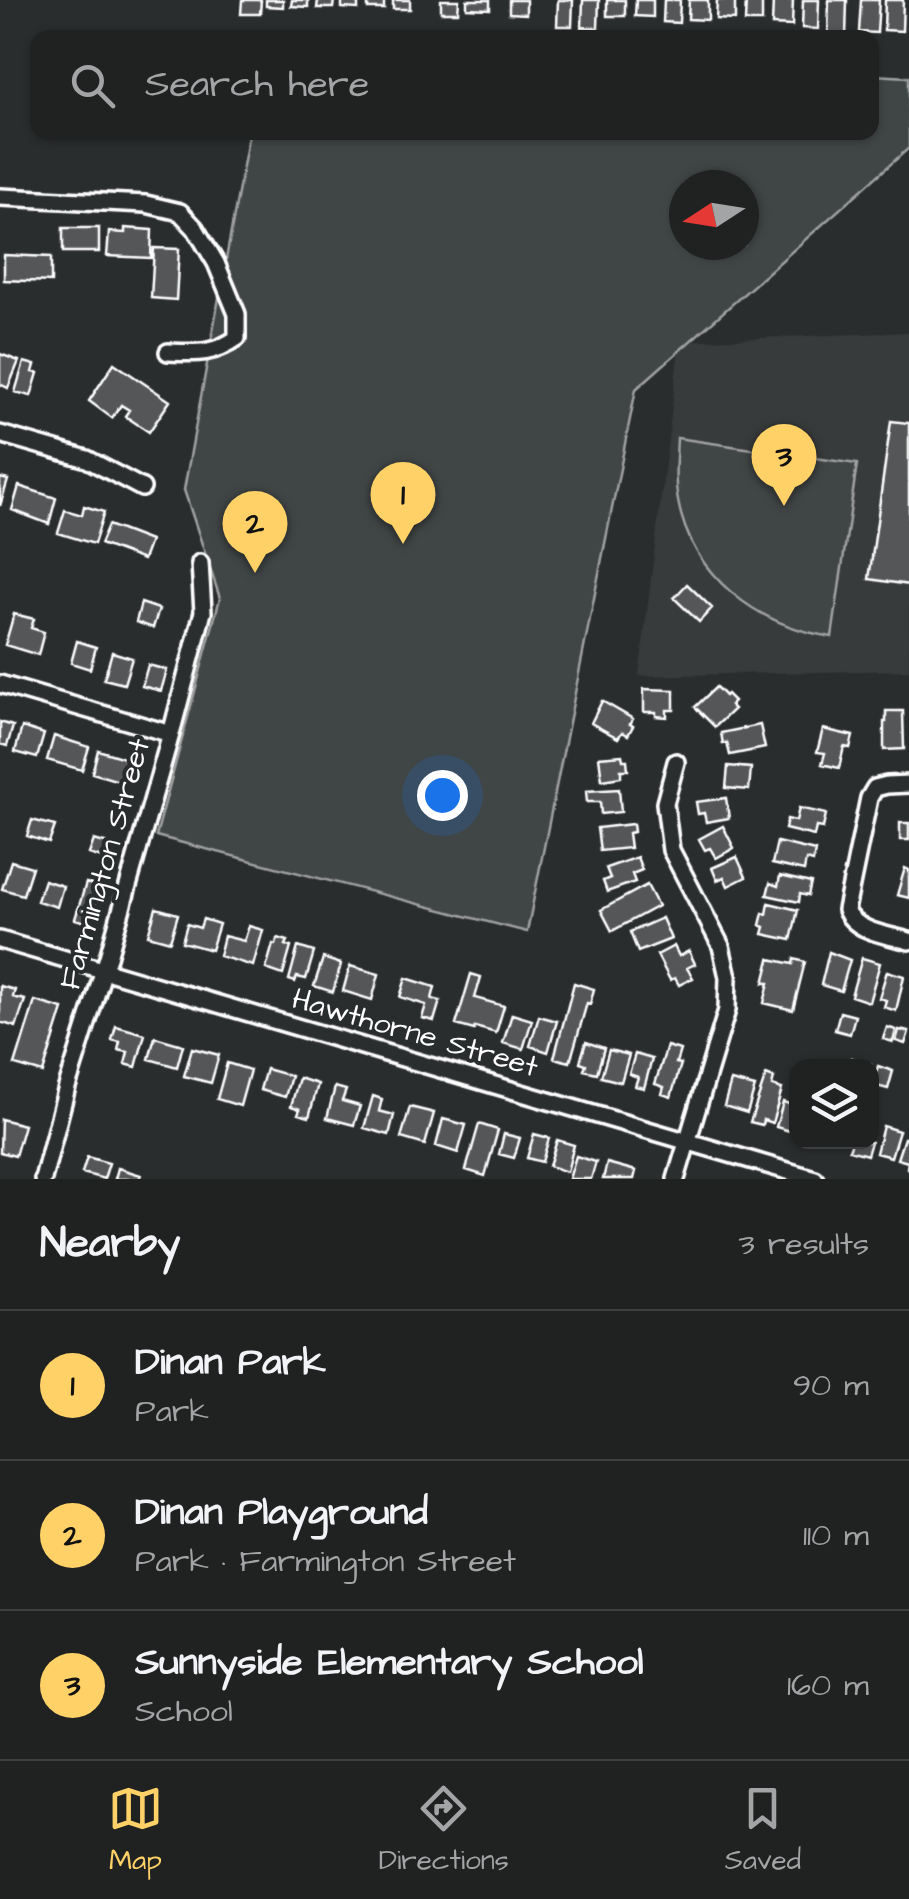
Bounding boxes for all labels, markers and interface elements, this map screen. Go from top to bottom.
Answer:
search box [30,30,879,140]
icon: search [65,58,120,113]
text: Search here [145,59,369,111]
north arrow [669,170,759,260]
pin: 3 [752,424,816,506]
pin: 1 [370,462,436,544]
pin: 2 [222,490,288,573]
street label: Farmington Street [49,733,162,995]
your location [417,770,468,821]
street label: Hawthorne Street [287,978,543,1088]
map controls [789,1059,879,1149]
button: layers [789,1059,879,1149]
text: Nearby [40,1215,180,1273]
text: 3 results [739,1222,869,1267]
text: Dinan Park [135,1337,326,1389]
text: 1 [70,1363,75,1408]
text: 90 m [793,1363,869,1408]
text: Park [135,1389,209,1434]
text: Dinan Playground [135,1487,428,1539]
text: 2 [63,1513,82,1558]
text: 110 m [803,1513,869,1558]
text: Park · Farmington Street [135,1539,516,1584]
text: Sunnyside Elementary School [135,1637,644,1689]
text: 3 [64,1663,81,1708]
text: 160 m [787,1663,869,1708]
text: School [135,1689,233,1734]
tab: Map [108,1781,163,1880]
tab: Directions [379,1781,509,1880]
tab: Saved [725,1781,801,1880]

